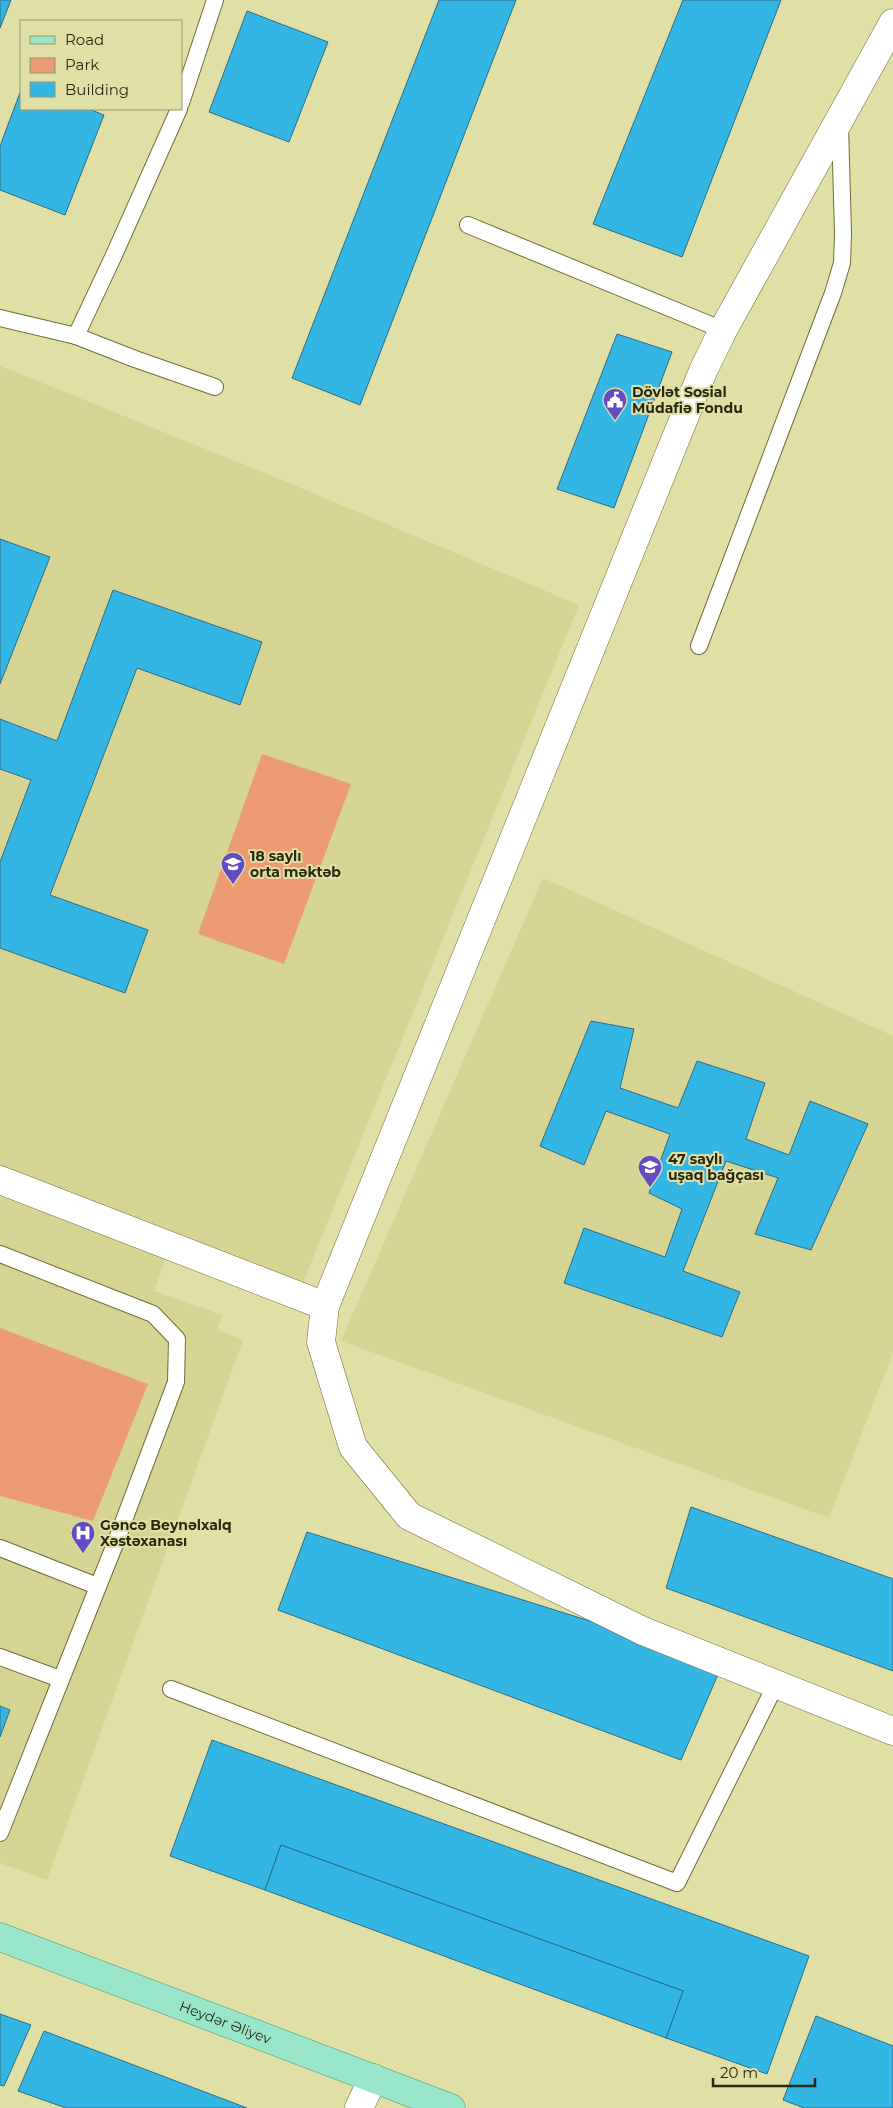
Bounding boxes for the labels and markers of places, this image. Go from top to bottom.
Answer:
place label: Dövlət Sosial Müdafiə Fondu [632,383,743,417]
public building icon: Dövlət Sosial Müdafiə Fondu [602,387,628,421]
place label: 18 saylı orta məktəb [250,847,341,881]
school or university icon: 18 saylı orta məktəb [220,851,246,885]
place label: 47 saylı uşaq bağçası [668,1150,764,1184]
school or university icon: 47 saylı uşaq bağçası [637,1154,663,1188]
place label: Gəncə Beynəlxalq Xəstəxanası [100,1516,232,1550]
hospital icon: Gəncə Beynəlxalq Xəstəxanası [70,1520,96,1554]

